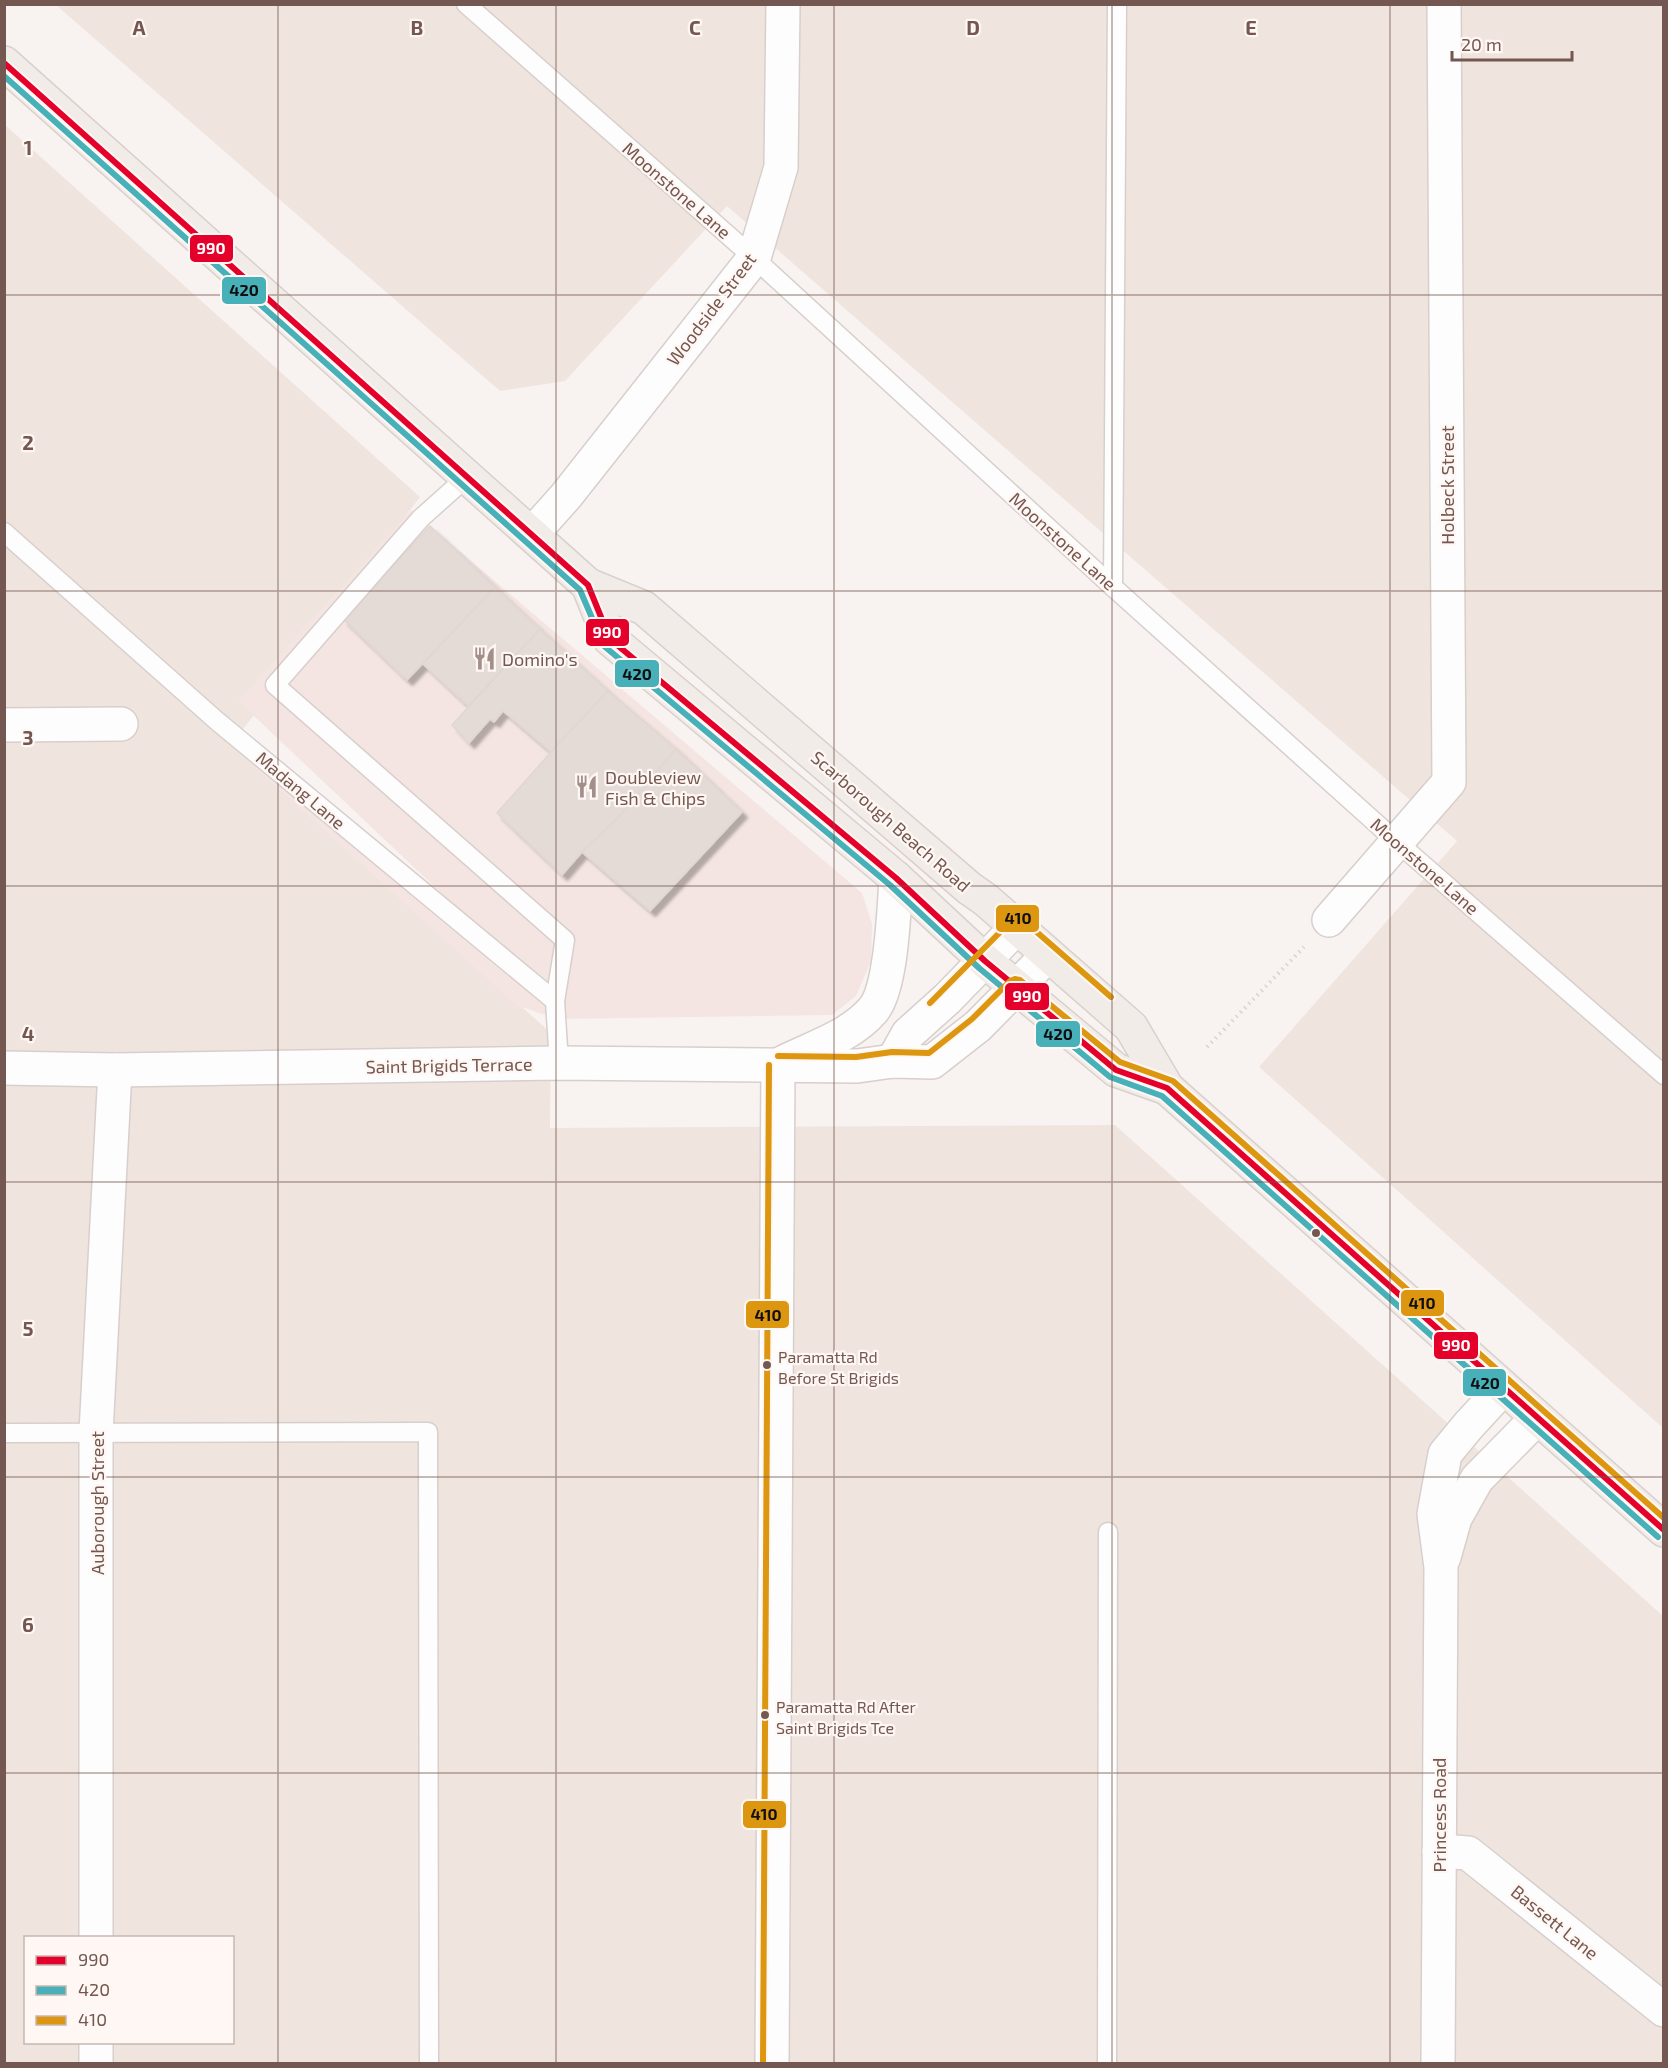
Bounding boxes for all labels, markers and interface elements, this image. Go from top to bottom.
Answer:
text: A [132,15,146,39]
text: B [411,15,423,39]
text: C [689,15,701,39]
text: D [966,15,980,39]
text: E [1245,15,1257,39]
scale bar [1452,24,1572,62]
text: 20 m [1461,33,1502,55]
text: 1 [24,135,32,159]
street label: Moonstone Lane [618,137,736,243]
line badge: 990 [189,234,234,263]
text: 990 [197,238,225,257]
street label: Woodside Street [662,248,761,370]
line badge: 420 [221,276,267,305]
text: 420 [229,280,259,299]
street label: Holbeck Street [1436,425,1458,545]
text: 2 [22,430,34,454]
street label: Moonstone Lane [1005,487,1121,595]
line badge: 990 [585,618,630,647]
text: 990 [593,622,621,641]
restaurant icon: Domino's [471,646,497,672]
place label: Domino's [502,648,578,670]
line badge: 420 [614,659,660,688]
text: 420 [622,664,652,683]
text: 3 [22,725,34,749]
street label: Madang Lane [252,746,350,834]
street label: Scarborough Beach Road [807,746,975,896]
place label: Doubleview Fish & Chips [605,766,705,809]
restaurant icon: Doubleview Fish & Chips [574,774,600,800]
street label: Moonstone Lane [1366,813,1484,919]
line badge: 410 [995,904,1040,933]
text: 410 [1004,908,1032,927]
line badge: 990 [1004,982,1050,1011]
text: 990 [1013,986,1041,1005]
line badge: 420 [1035,1020,1081,1048]
text: 4 [22,1021,35,1045]
text: 420 [1043,1024,1073,1043]
street label: Saint Brigids Terrace [365,1053,533,1077]
unlabelled marker [1310,1227,1322,1239]
line badge: 410 [1400,1289,1445,1317]
text: 410 [1408,1293,1436,1312]
line badge: 410 [745,1300,790,1329]
text: 410 [754,1305,782,1324]
text: 5 [22,1316,34,1340]
line badge: 990 [1433,1331,1479,1360]
text: 990 [1442,1335,1470,1354]
place label: Paramatta Rd Before St Brigids [778,1347,899,1387]
marker: Paramatta Rd Before St Brigids [761,1359,773,1371]
line badge: 420 [1462,1368,1507,1397]
text: 420 [1470,1373,1500,1392]
street label: Auborough Street [86,1431,108,1575]
text: 6 [22,1612,34,1636]
place label: Paramatta Rd After Saint Brigids Tce [776,1697,917,1737]
marker: Paramatta Rd After Saint Brigids Tce [759,1709,771,1721]
street label: Princess Road [1428,1758,1450,1872]
line badge: 410 [742,1800,787,1829]
text: 410 [750,1804,778,1823]
street label: Bassett Lane [1507,1880,1603,1964]
legend [24,1936,234,2044]
text: 990 [78,1948,109,1970]
text: 420 [78,1978,110,2000]
text: 410 [78,2008,107,2030]

